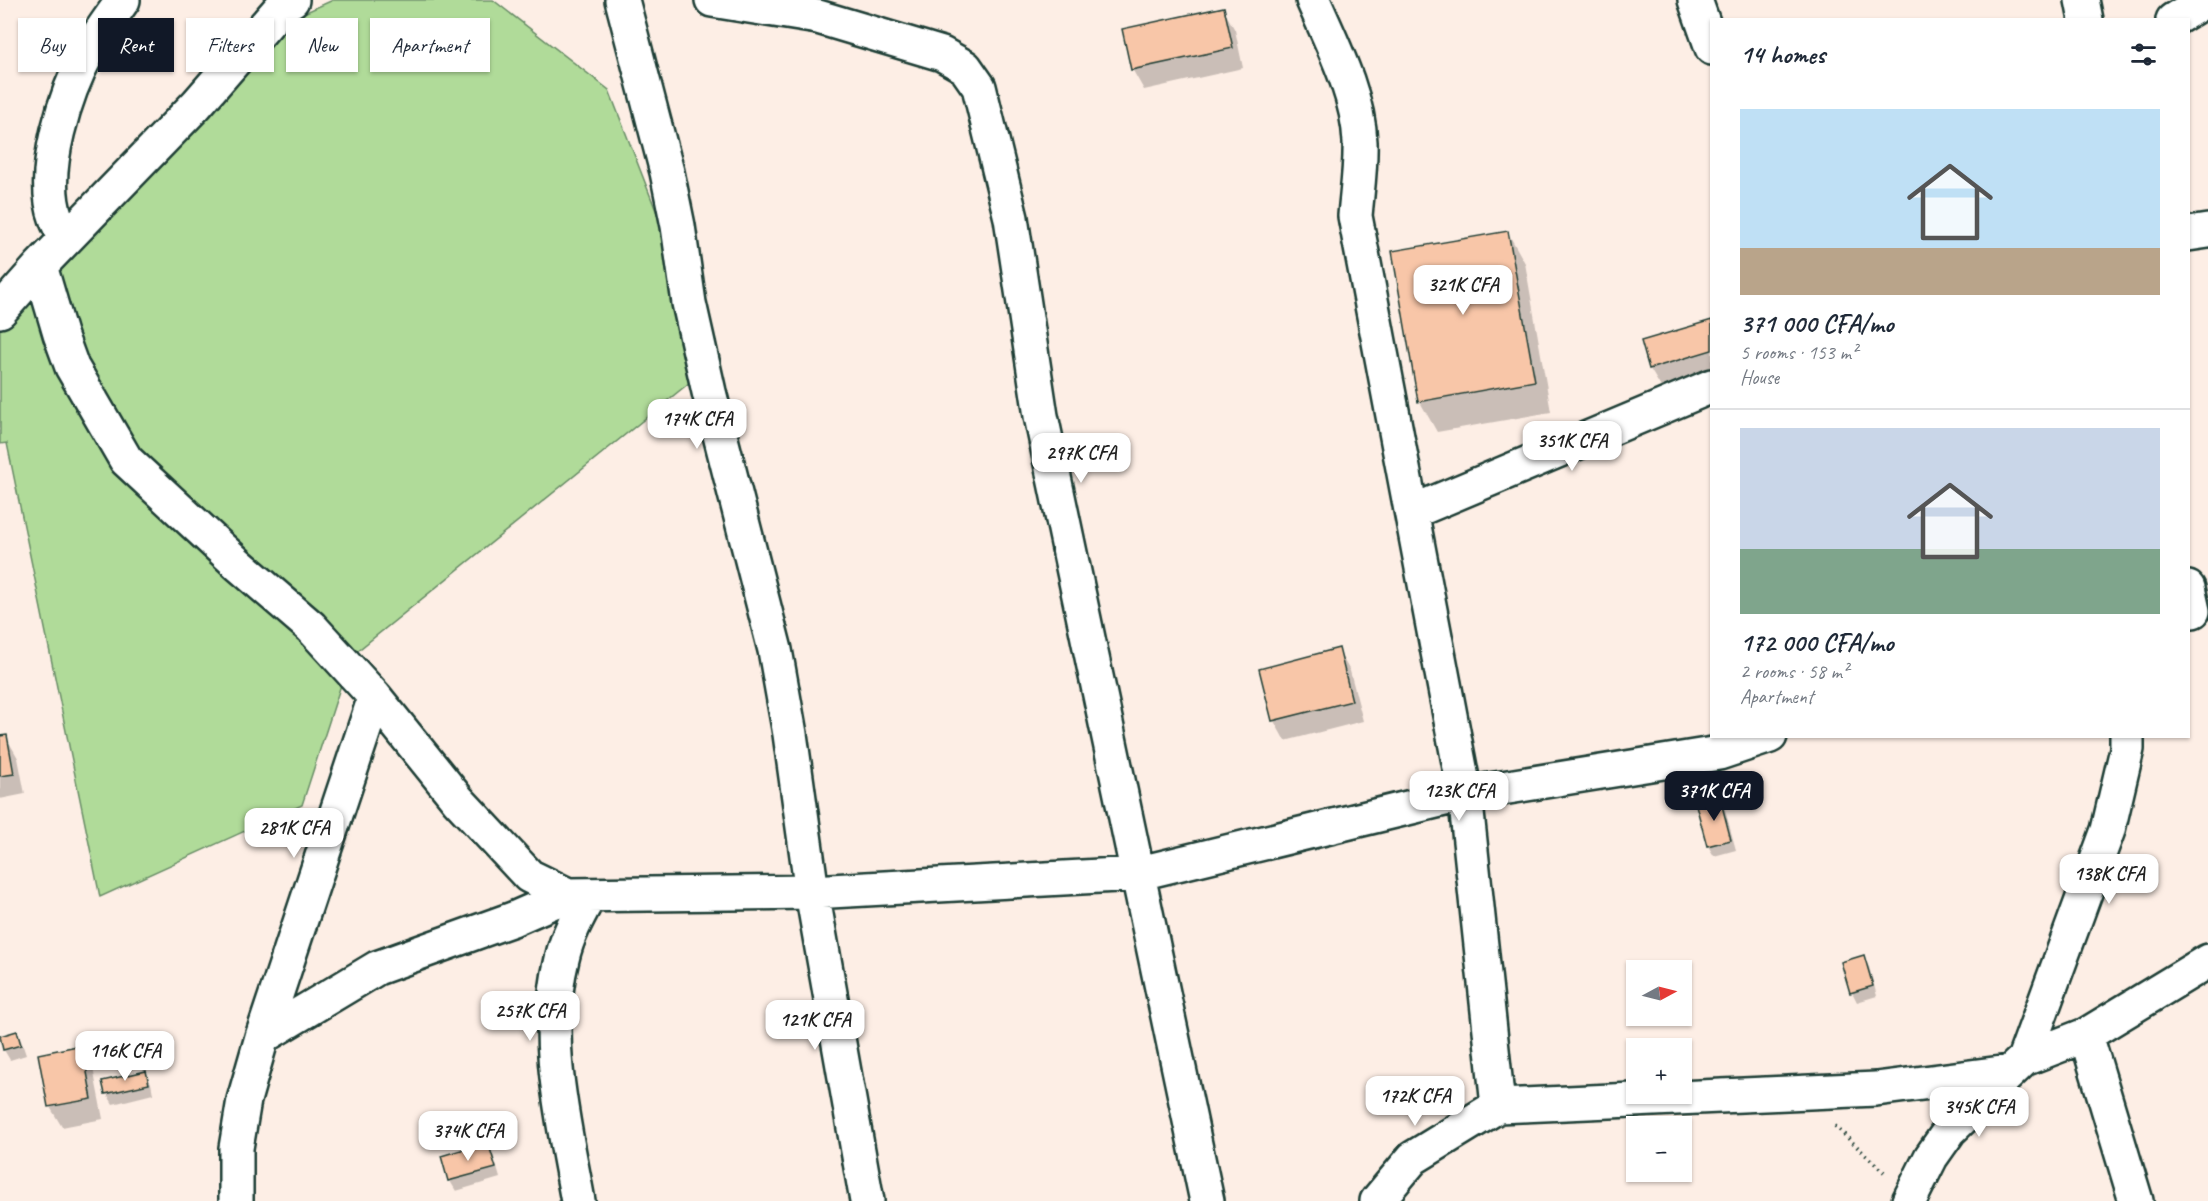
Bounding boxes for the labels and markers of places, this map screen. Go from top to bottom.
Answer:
pin: 321K CFA [1401,265,1525,316]
pin: 174K CFA [635,399,759,450]
pin: 351K CFA [1510,421,1634,472]
pin: 297K CFA [1019,433,1143,484]
pin: 123K CFA [1397,771,1521,822]
pin: 371K CFA [1652,771,1776,822]
pin: 281K CFA [232,808,356,859]
pin: 138K CFA [2047,854,2171,905]
pin: 257K CFA [468,991,592,1042]
pin: 121K CFA [753,1000,877,1051]
pin: 116K CFA [63,1031,187,1082]
pin: 172K CFA [1353,1076,1477,1127]
pin: 345K CFA [1917,1087,2041,1138]
pin: 374K CFA [406,1111,530,1162]

